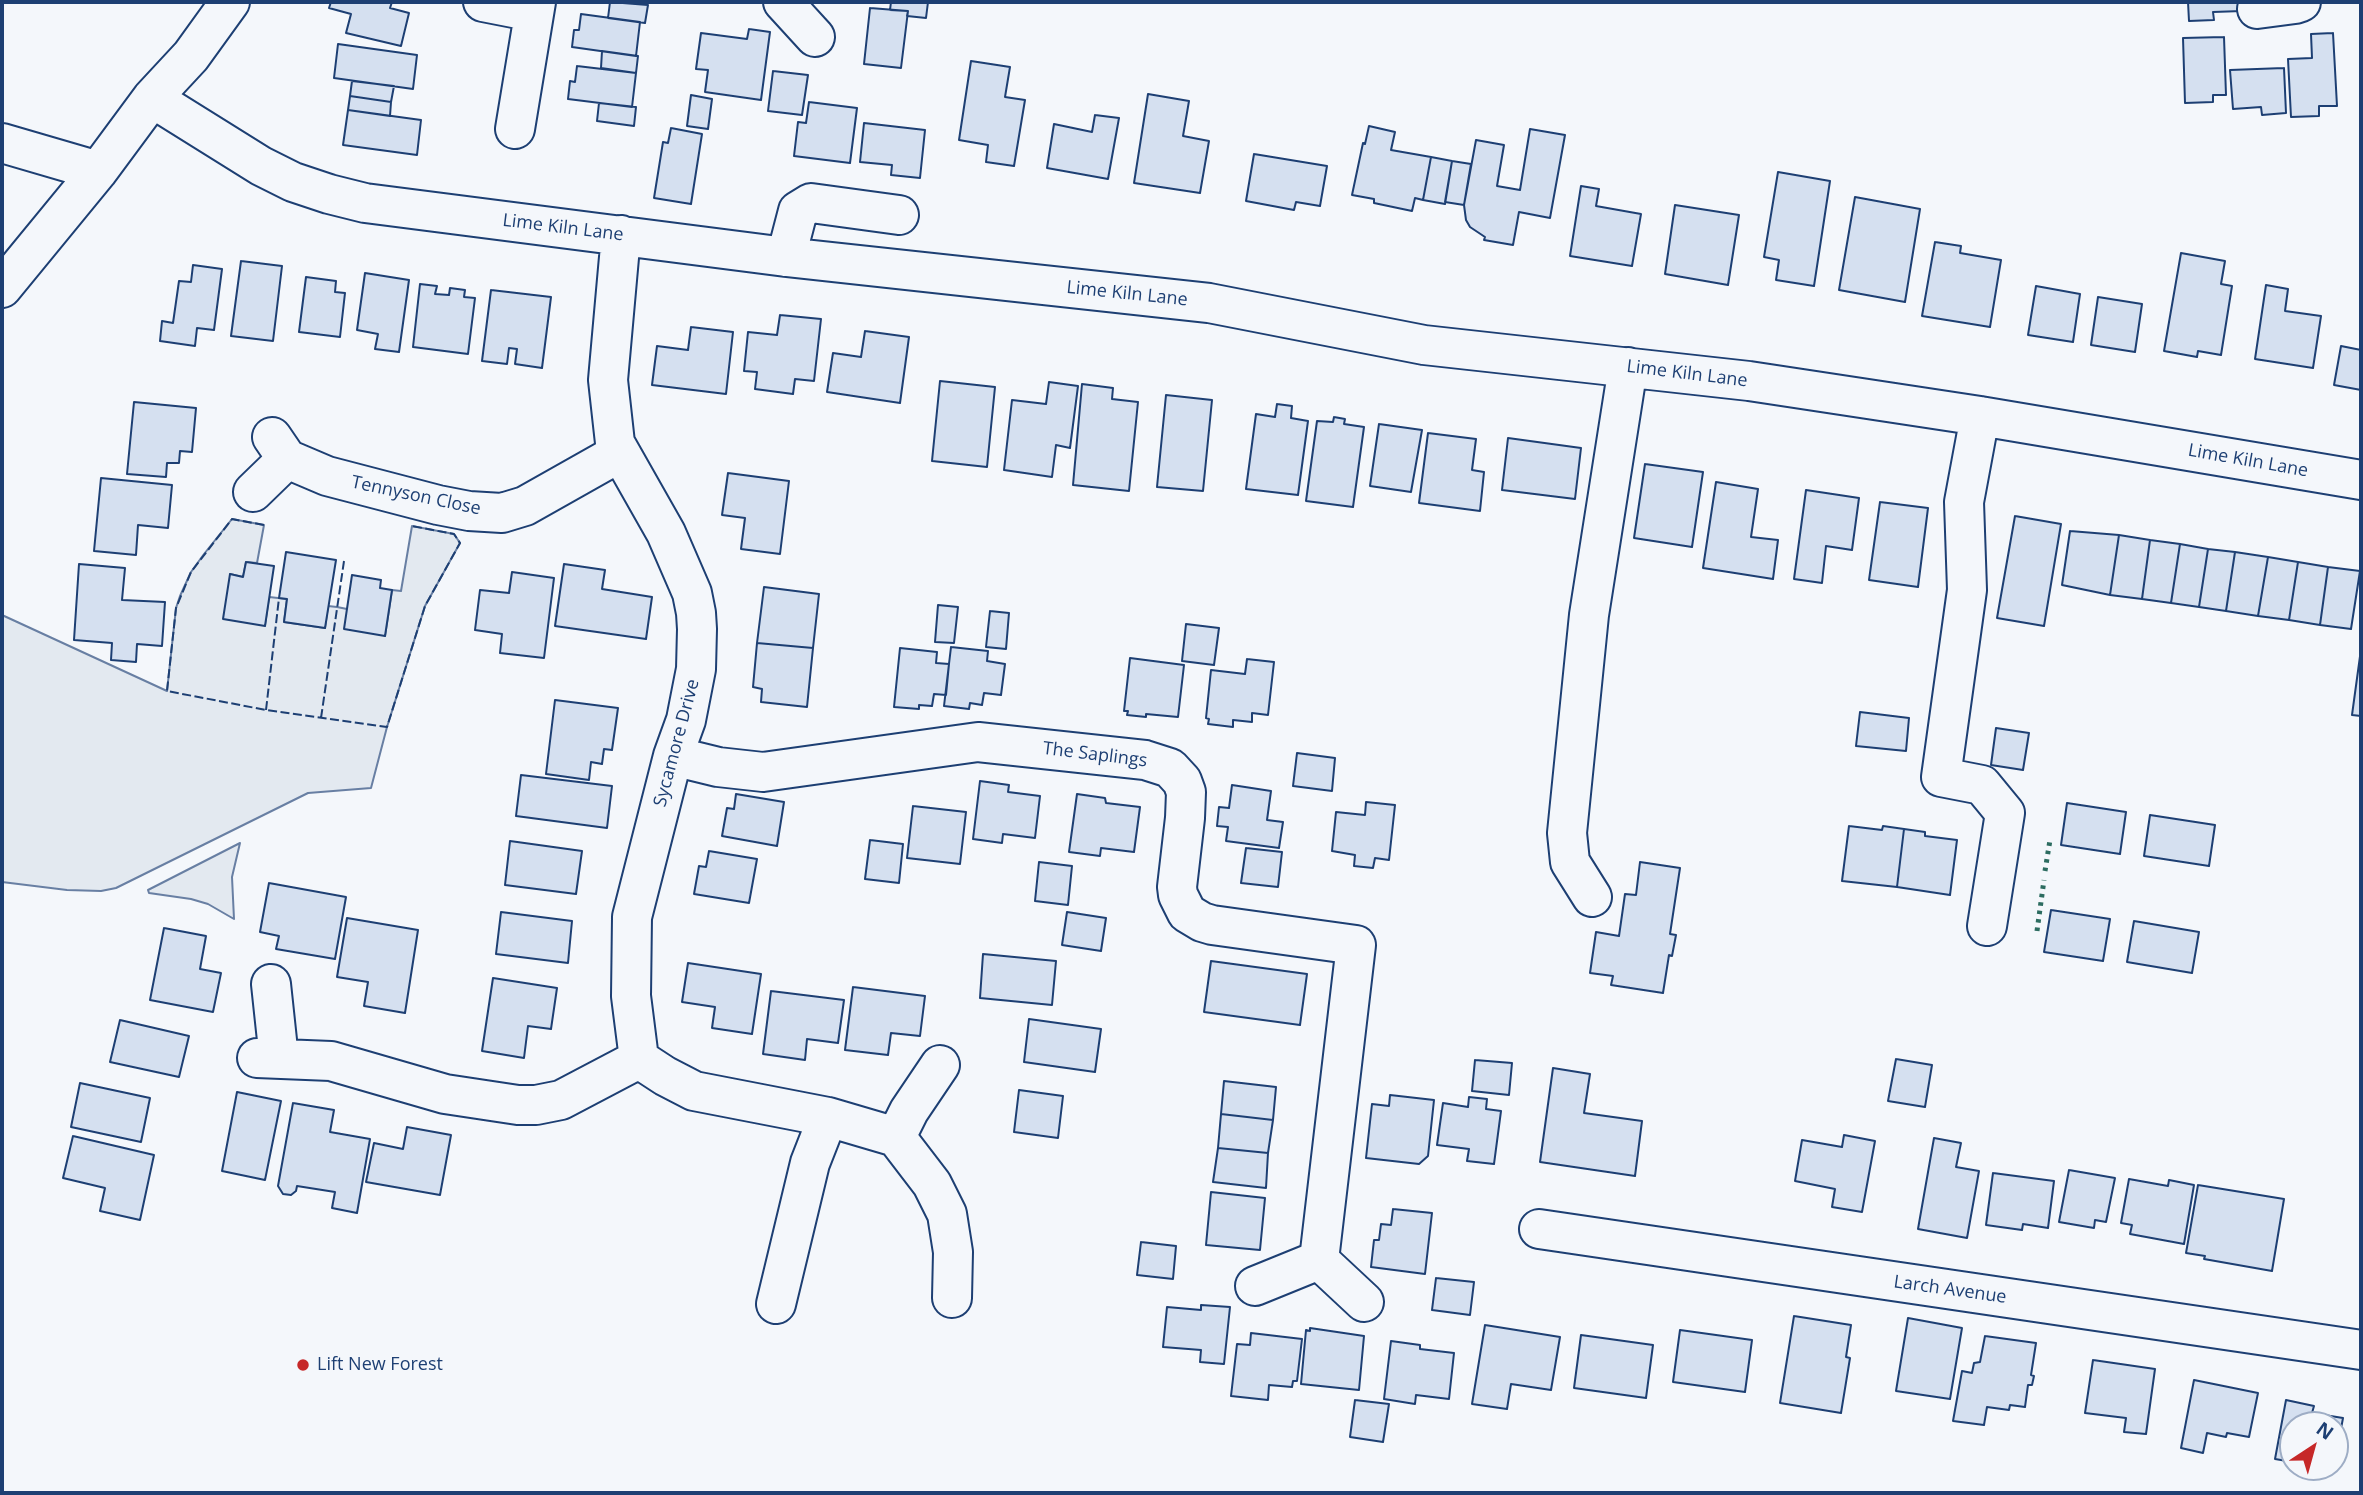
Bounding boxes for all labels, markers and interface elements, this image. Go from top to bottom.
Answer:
street label: Lime Kiln Lane [501,210,625,246]
street label: Lime Kiln Lane [1065,277,1189,311]
street label: Lime Kiln Lane [1625,356,1749,392]
street label: Lime Kiln Lane [2186,440,2310,482]
street label: Tennyson Close [349,472,483,520]
street label: Sycamore Drive [650,677,704,809]
street label: The Saplings [1042,738,1148,772]
street label: Larch Avenue [1892,1271,2008,1309]
place label: Lift New Forest [317,1354,443,1376]
marker: Lift New Forest [295,1357,311,1373]
north arrow [2279,1411,2349,1481]
text: N [2311,1416,2339,1446]

